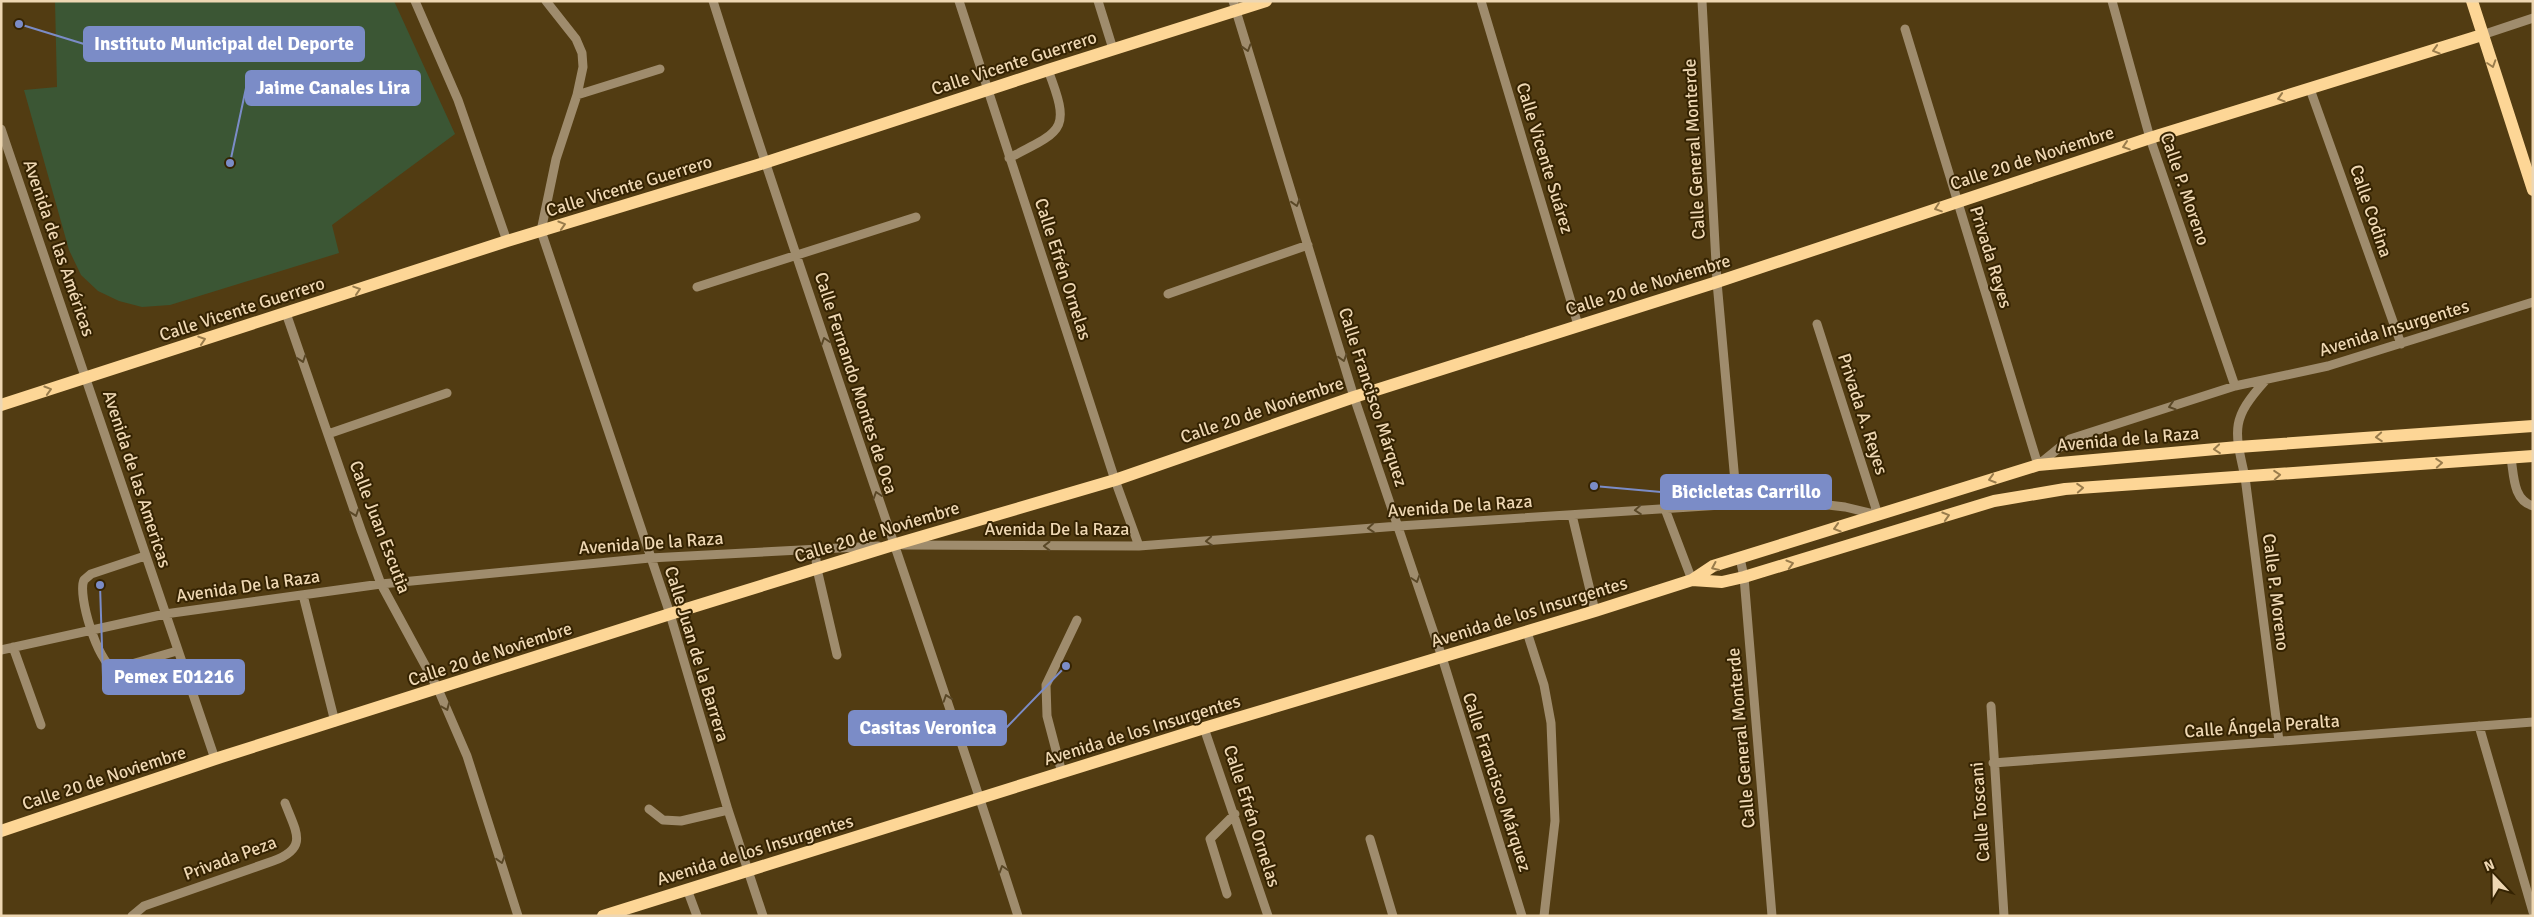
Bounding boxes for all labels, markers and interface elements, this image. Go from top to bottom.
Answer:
street label: Calle Vicente Guerrero [929,26,1099,100]
callout: Instituto Municipal del Deporte [84,27,364,61]
text: Instituto Municipal del Deporte [94,32,354,56]
one-way arrow [1242,43,1252,51]
one-way arrow [2432,44,2441,54]
street label: Calle General Monterde [1678,58,1710,240]
one-way arrow [2486,60,2496,68]
callout: Jaime Canales Lira [246,71,420,105]
text: Jaime Canales Lira [256,76,411,100]
street label: Calle Vicente Suárez [1512,80,1578,236]
one-way arrow [2277,92,2285,102]
street label: Calle 20 de Noviembre [1947,121,2117,195]
street label: Calle P. Moreno [2155,130,2215,248]
one-way arrow [2122,140,2130,150]
street label: Calle Vicente Guerrero [543,150,715,222]
street label: Avenida de las Américas [18,157,100,339]
street label: Calle Codina [2345,162,2397,260]
street label: Calle Efrén Ornelas [1030,195,1096,343]
one-way arrow [1290,198,1300,207]
one-way arrow [1934,202,1943,212]
street label: Privada Reyes [1965,203,2017,311]
one-way arrow [557,220,565,230]
street label: Calle 20 de Noviembre [1563,249,1733,321]
street label: Calle Fernando Montes de Oca [810,269,902,497]
street label: Calle Vicente Guerrero [157,272,327,346]
one-way arrow [352,286,361,296]
street label: Avenida Insurgentes [2316,295,2472,361]
street label: Calle Francisco Márquez [1334,305,1412,489]
one-way arrow [198,336,206,346]
one-way arrow [821,337,831,346]
street label: Privada A. Reyes [1833,351,1893,478]
one-way arrow [296,354,306,363]
one-way arrow [1337,354,1347,362]
street label: Calle 20 de Noviembre [1177,372,1347,448]
one-way arrow [43,386,51,396]
street label: Avenida de las Americas [98,387,176,571]
one-way arrow [2169,400,2177,410]
street label: Avenida de la Raza [2056,422,2200,456]
one-way arrow [2375,431,2383,442]
one-way arrow [2213,443,2221,454]
street label: Calle Juan Escutia [345,457,415,597]
one-way arrow [2435,458,2443,469]
one-way arrow [2273,469,2281,480]
one-way arrow [1988,474,1997,484]
callout: Bicicletas Carrillo [1661,475,1831,509]
text: Bicicletas Carrillo [1671,480,1821,504]
one-way arrow [2076,483,2084,494]
street label: Avenida De la Raza [1387,490,1533,522]
one-way arrow [872,491,882,500]
street label: Calle 20 de Noviembre [792,496,962,568]
one-way arrow [1634,505,1642,516]
one-way arrow [349,508,359,516]
one-way arrow [1941,511,1949,521]
street label: Avenida De la Raza [985,518,1130,540]
one-way arrow [1367,522,1375,533]
one-way arrow [1833,522,1841,532]
street label: Avenida De la Raza [578,527,724,559]
street label: Calle P. Moreno [2258,532,2294,652]
one-way arrow [1205,535,1213,546]
one-way arrow [1043,541,1050,551]
one-way arrow [1786,559,1795,570]
one-way arrow [1711,560,1720,571]
street label: Calle Juan de la Barrera [660,564,734,744]
street label: Avenida De la Raza [175,565,321,607]
street label: Avenida de los Insurgentes [1428,572,1630,652]
one-way arrow [1410,574,1420,583]
street label: Calle 20 de Noviembre [405,617,575,691]
street label: Calle General Monterde [1722,647,1760,829]
callout: Pemex E01216 [103,660,244,694]
text: Pemex E01216 [114,665,234,689]
street label: Avenida de los Insurgentes [1041,690,1243,770]
street label: Calle Francisco Márquez [1458,690,1536,874]
one-way arrow [943,695,953,703]
one-way arrow [440,702,451,711]
street label: Calle Ángela Peralta [2184,710,2340,742]
callout: Casitas Veronica [849,711,1006,745]
text: Casitas Veronica [860,716,997,740]
street label: Calle 20 de Noviembre [19,741,189,815]
street label: Calle Efrén Ornelas [1219,742,1285,890]
street label: Calle Toscani [1966,761,1994,863]
street label: Avenida de los Insurgentes [654,810,856,890]
street label: Privada Peza [181,831,279,885]
north arrow [2469,852,2519,902]
one-way arrow [495,855,505,863]
text: N [2482,856,2497,875]
one-way arrow [999,866,1009,874]

